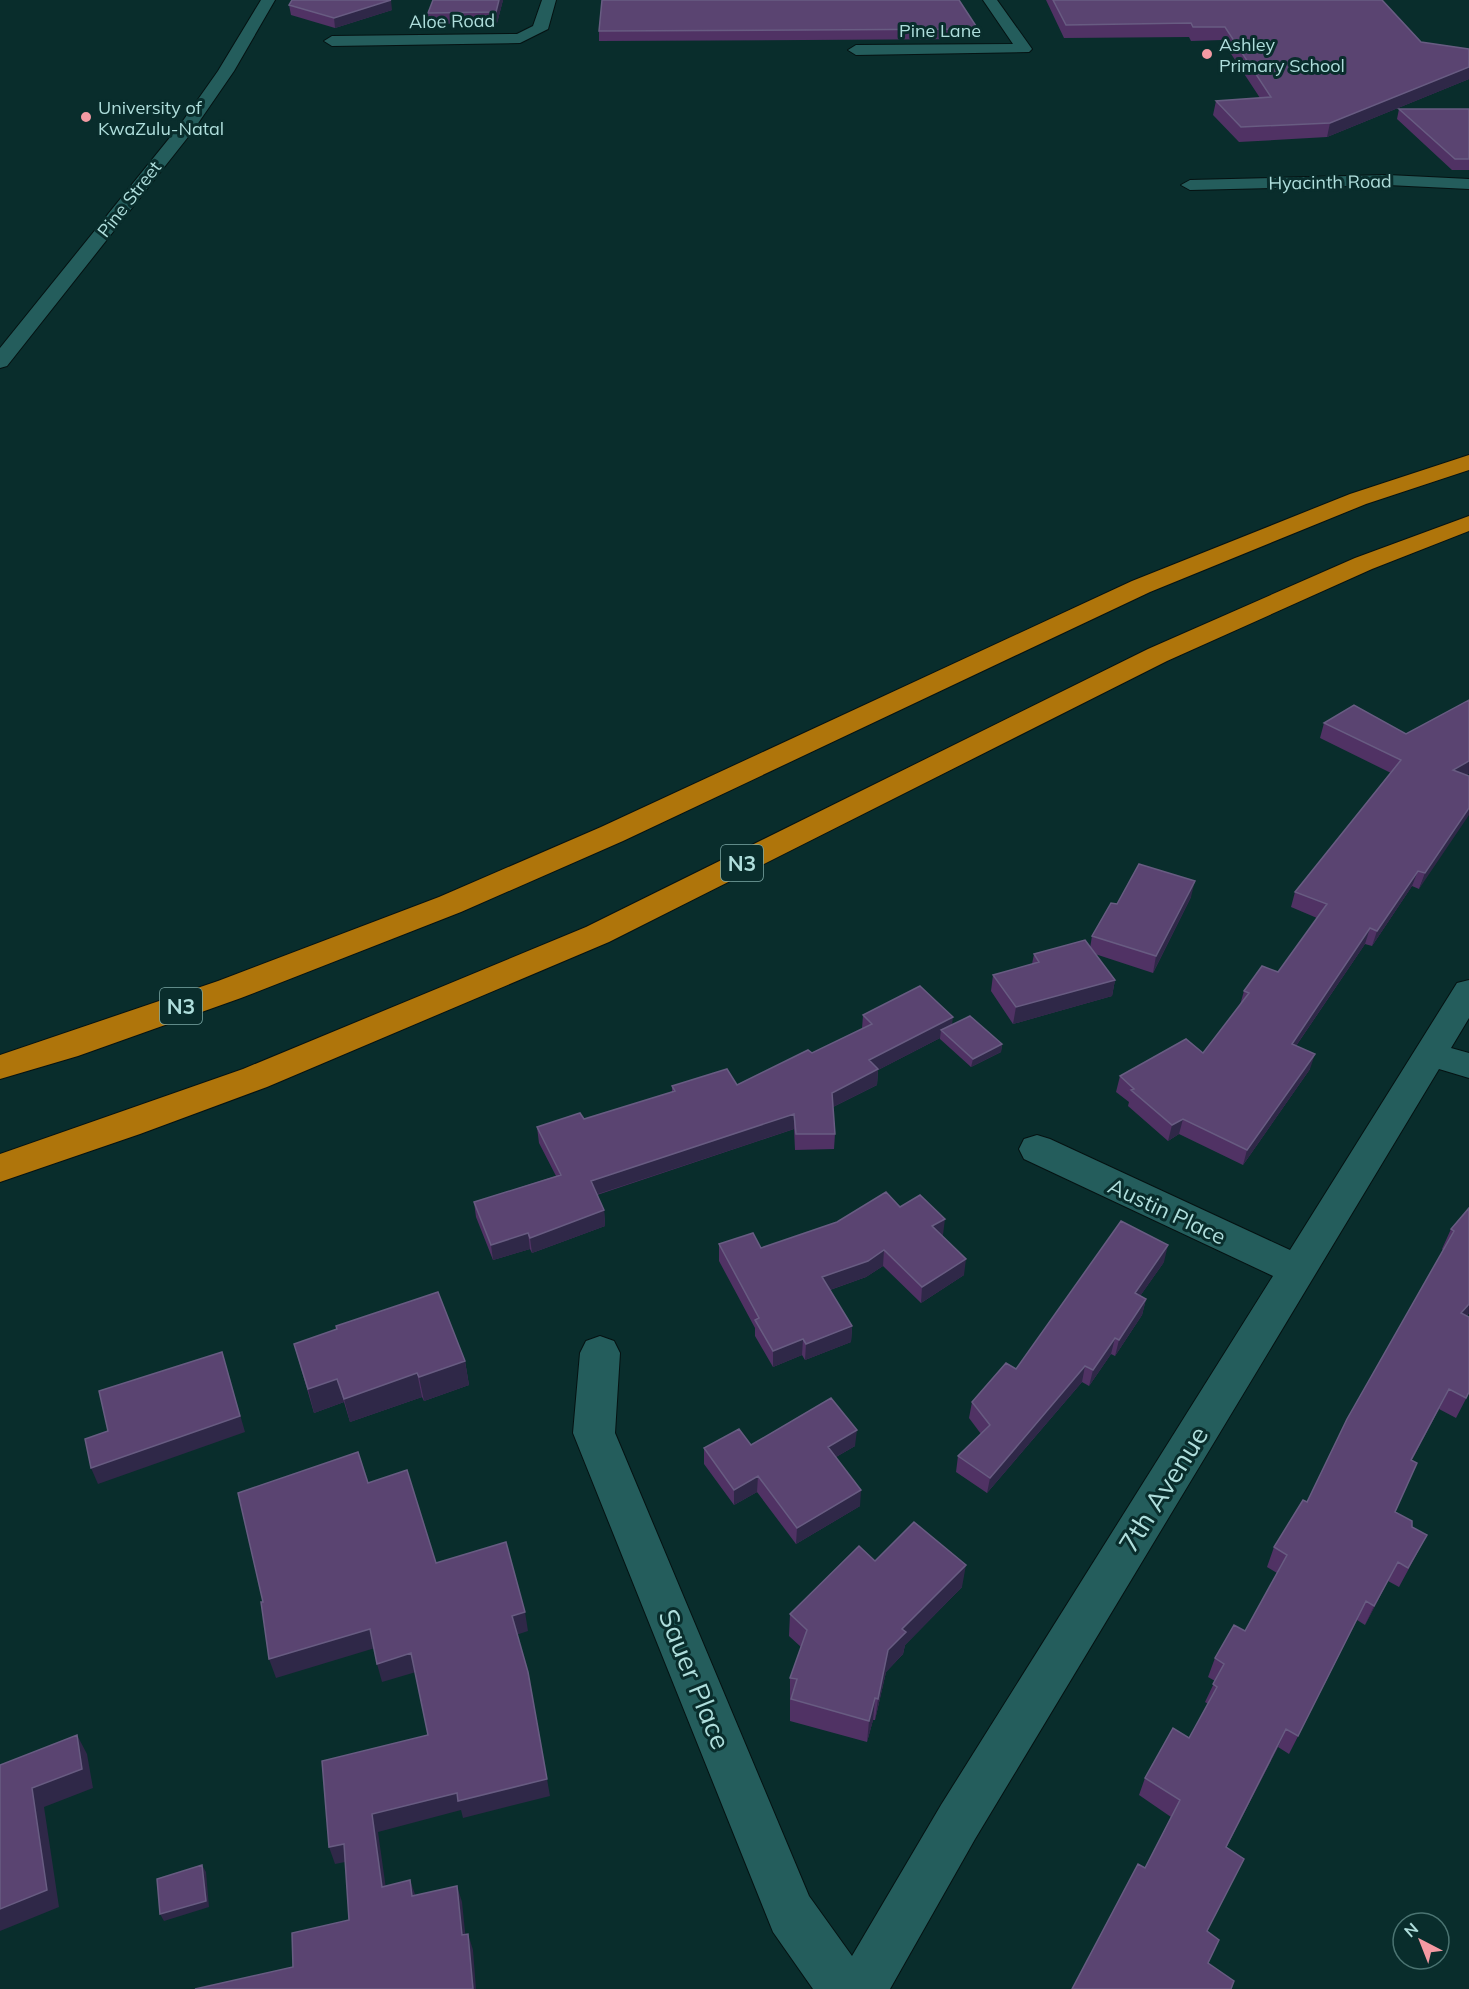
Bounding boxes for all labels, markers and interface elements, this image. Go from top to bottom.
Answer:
street label: Aloe Road [409,9,495,33]
street label: Pine Lane [899,19,981,42]
place label: Ashley Primary School [1219,33,1345,77]
marker: Ashley Primary School [1200,47,1214,61]
place label: University of KwaZulu-Natal [98,96,224,140]
marker: University of KwaZulu-Natal [79,110,93,124]
street label: Pine Street [92,156,166,242]
street label: Hyacinth Road [1268,169,1392,195]
road number: N3 [721,845,763,881]
road number: N3 [160,988,202,1024]
street label: Austin Place [1104,1172,1230,1250]
street label: 7th Avenue [1111,1420,1215,1558]
street label: Sauer Place [651,1604,739,1754]
north arrow [1391,1911,1451,1971]
text: N [1400,1918,1422,1941]

